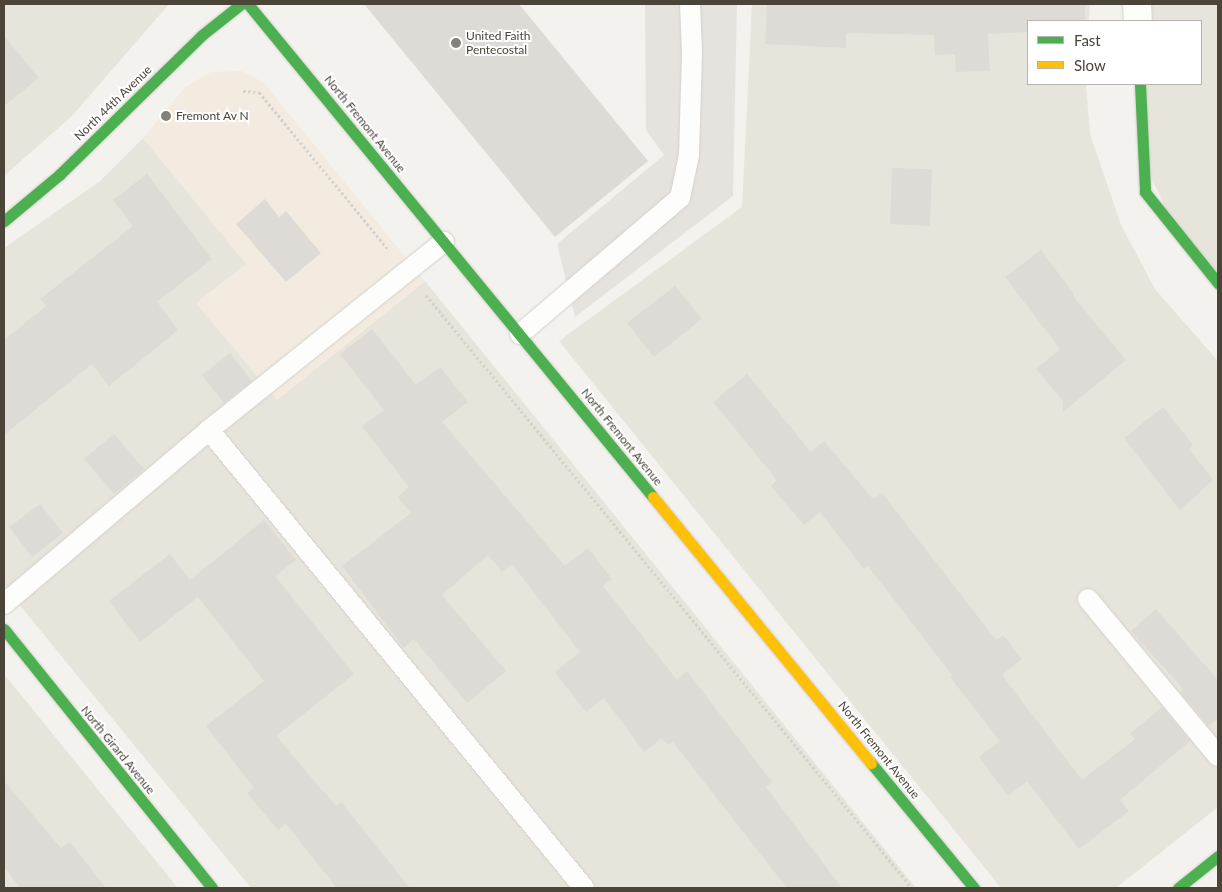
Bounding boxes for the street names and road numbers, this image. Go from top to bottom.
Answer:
street label: North 44th Avenue [71,62,155,144]
street label: North Fremont Avenue [321,72,409,176]
street label: North Fremont Avenue [578,385,666,489]
street label: North Fremont Avenue [835,698,923,802]
street label: North Girard Avenue [78,703,158,797]

